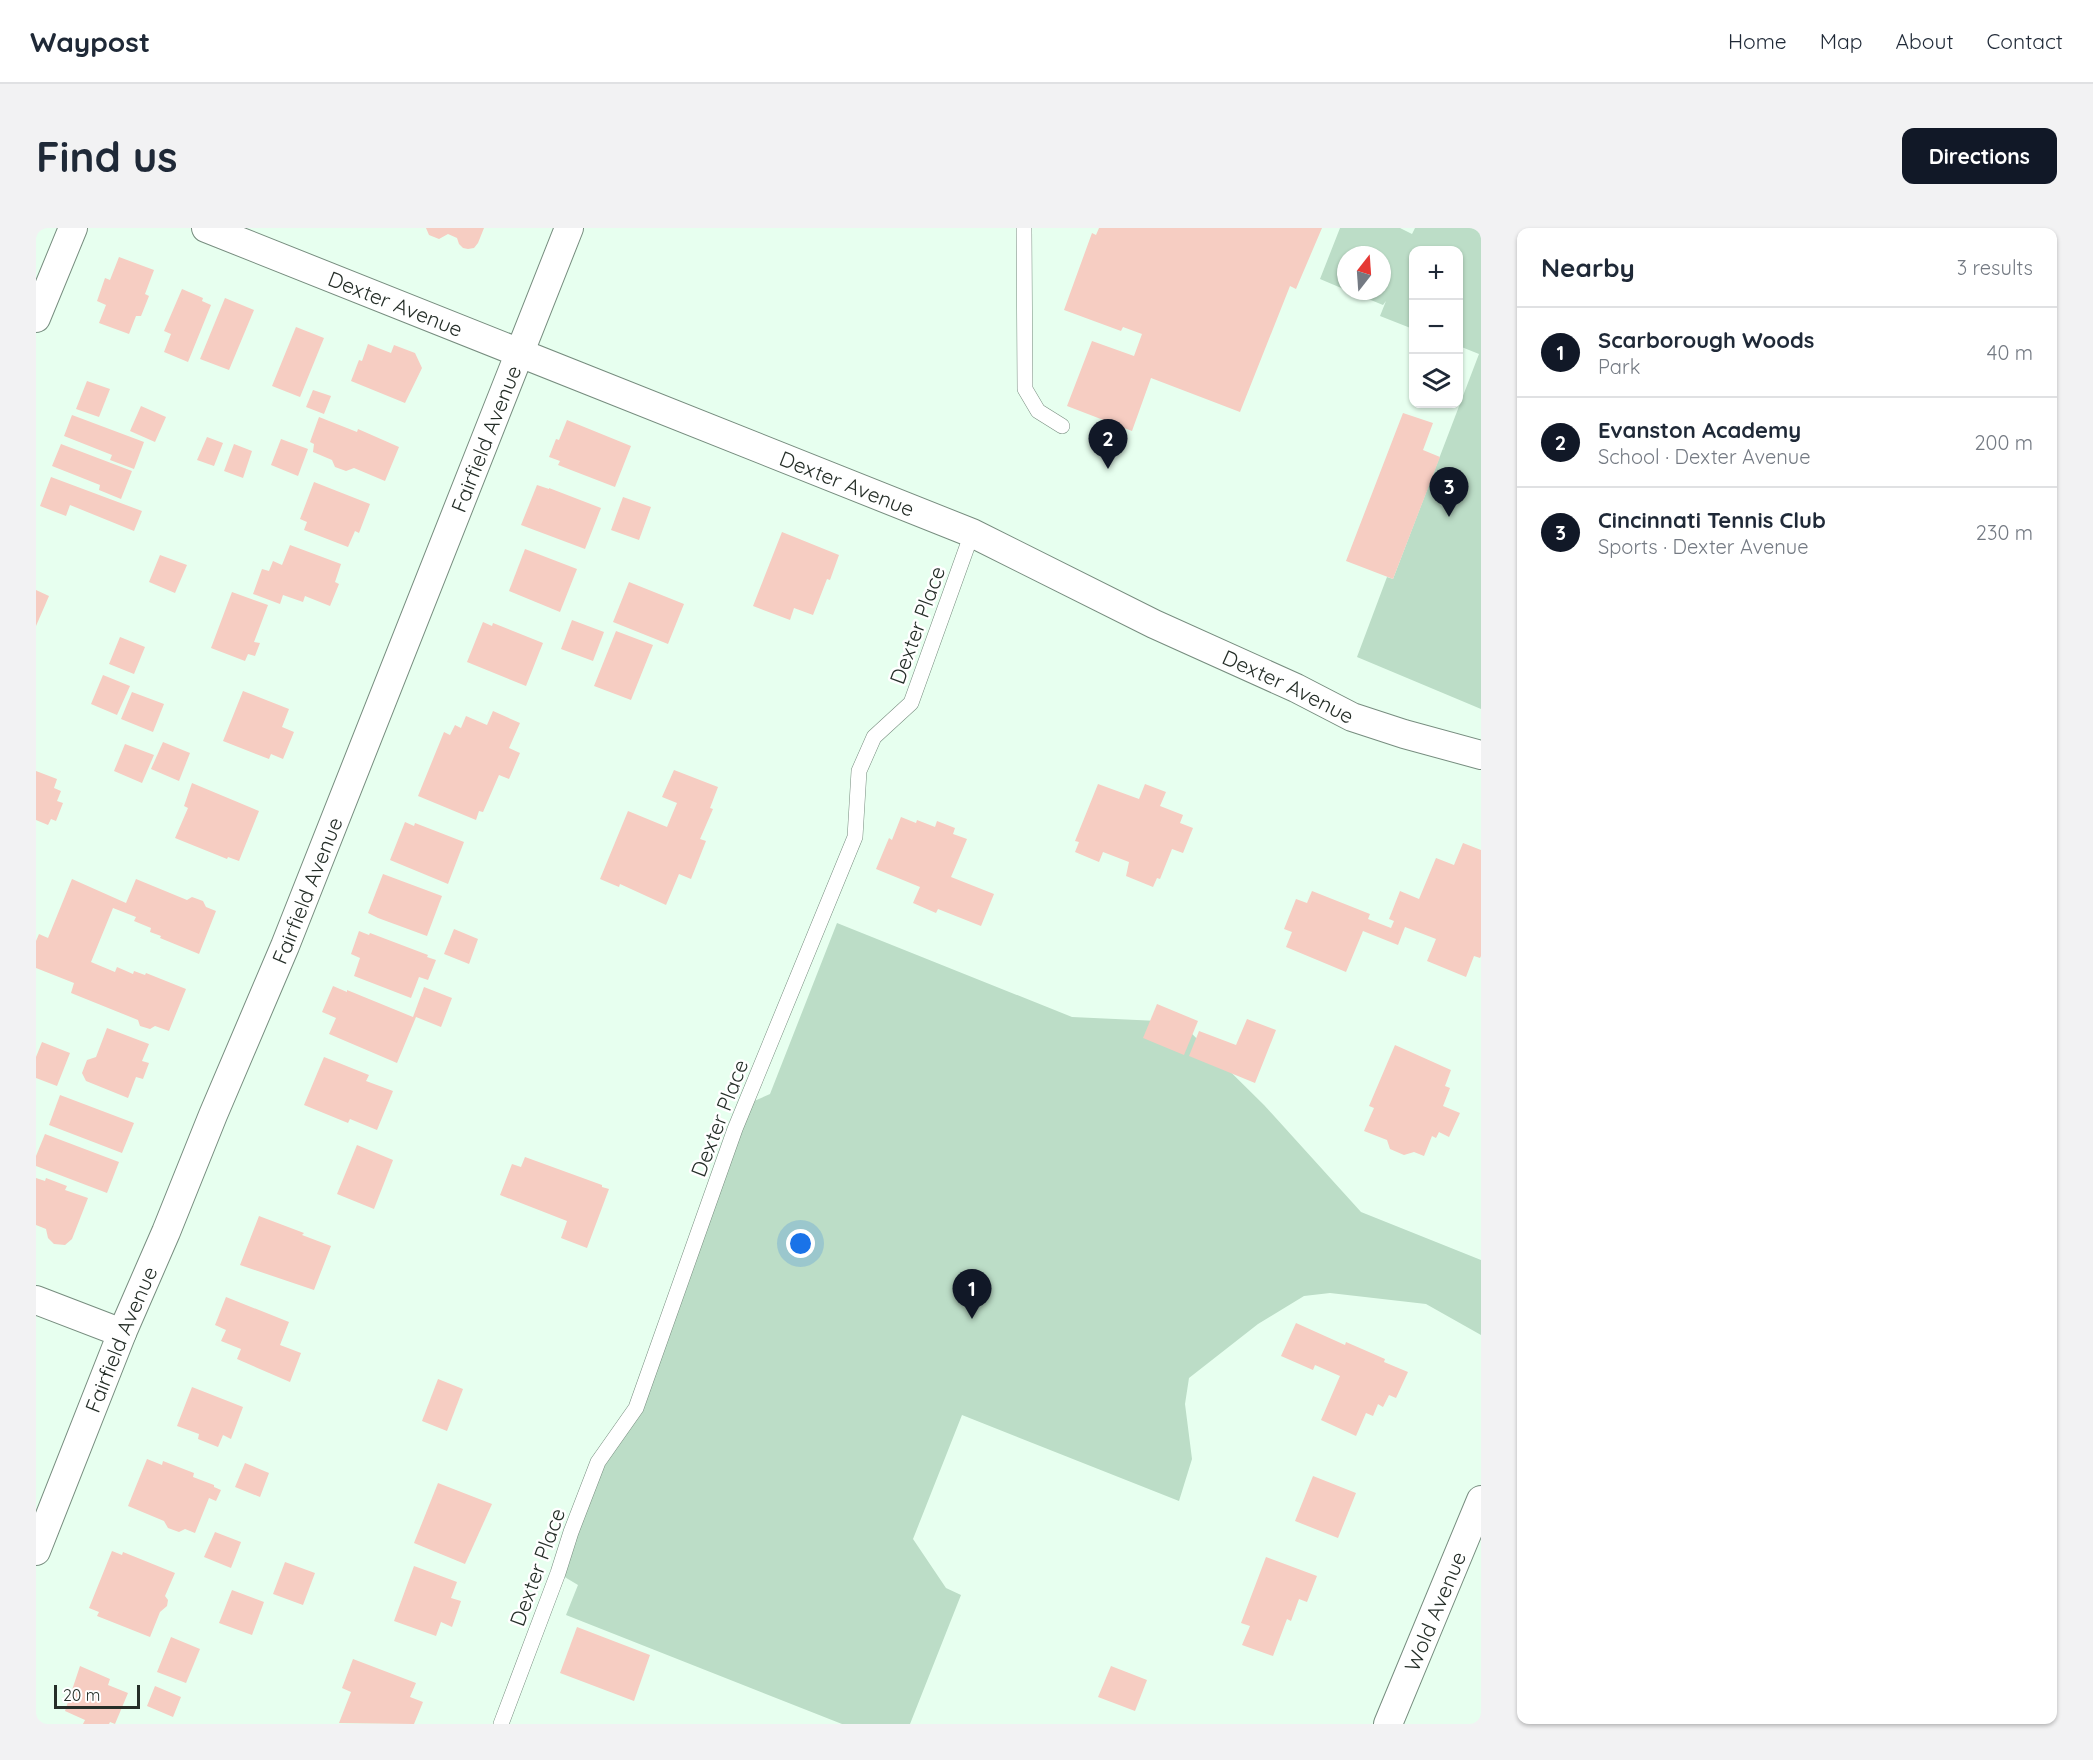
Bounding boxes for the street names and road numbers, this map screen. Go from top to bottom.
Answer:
street label: Dexter Avenue [324,265,467,342]
street label: Fairfield Avenue [445,361,526,516]
street label: Dexter Avenue [776,445,918,522]
street label: Dexter Place [884,562,950,688]
street label: Dexter Avenue [1219,644,1359,729]
street label: Fairfield Avenue [266,813,348,968]
street label: Dexter Place [685,1056,753,1180]
street label: Fairfield Avenue [79,1262,162,1416]
street label: Dexter Place [504,1504,570,1630]
street label: Wold Avenue [1398,1547,1471,1675]

